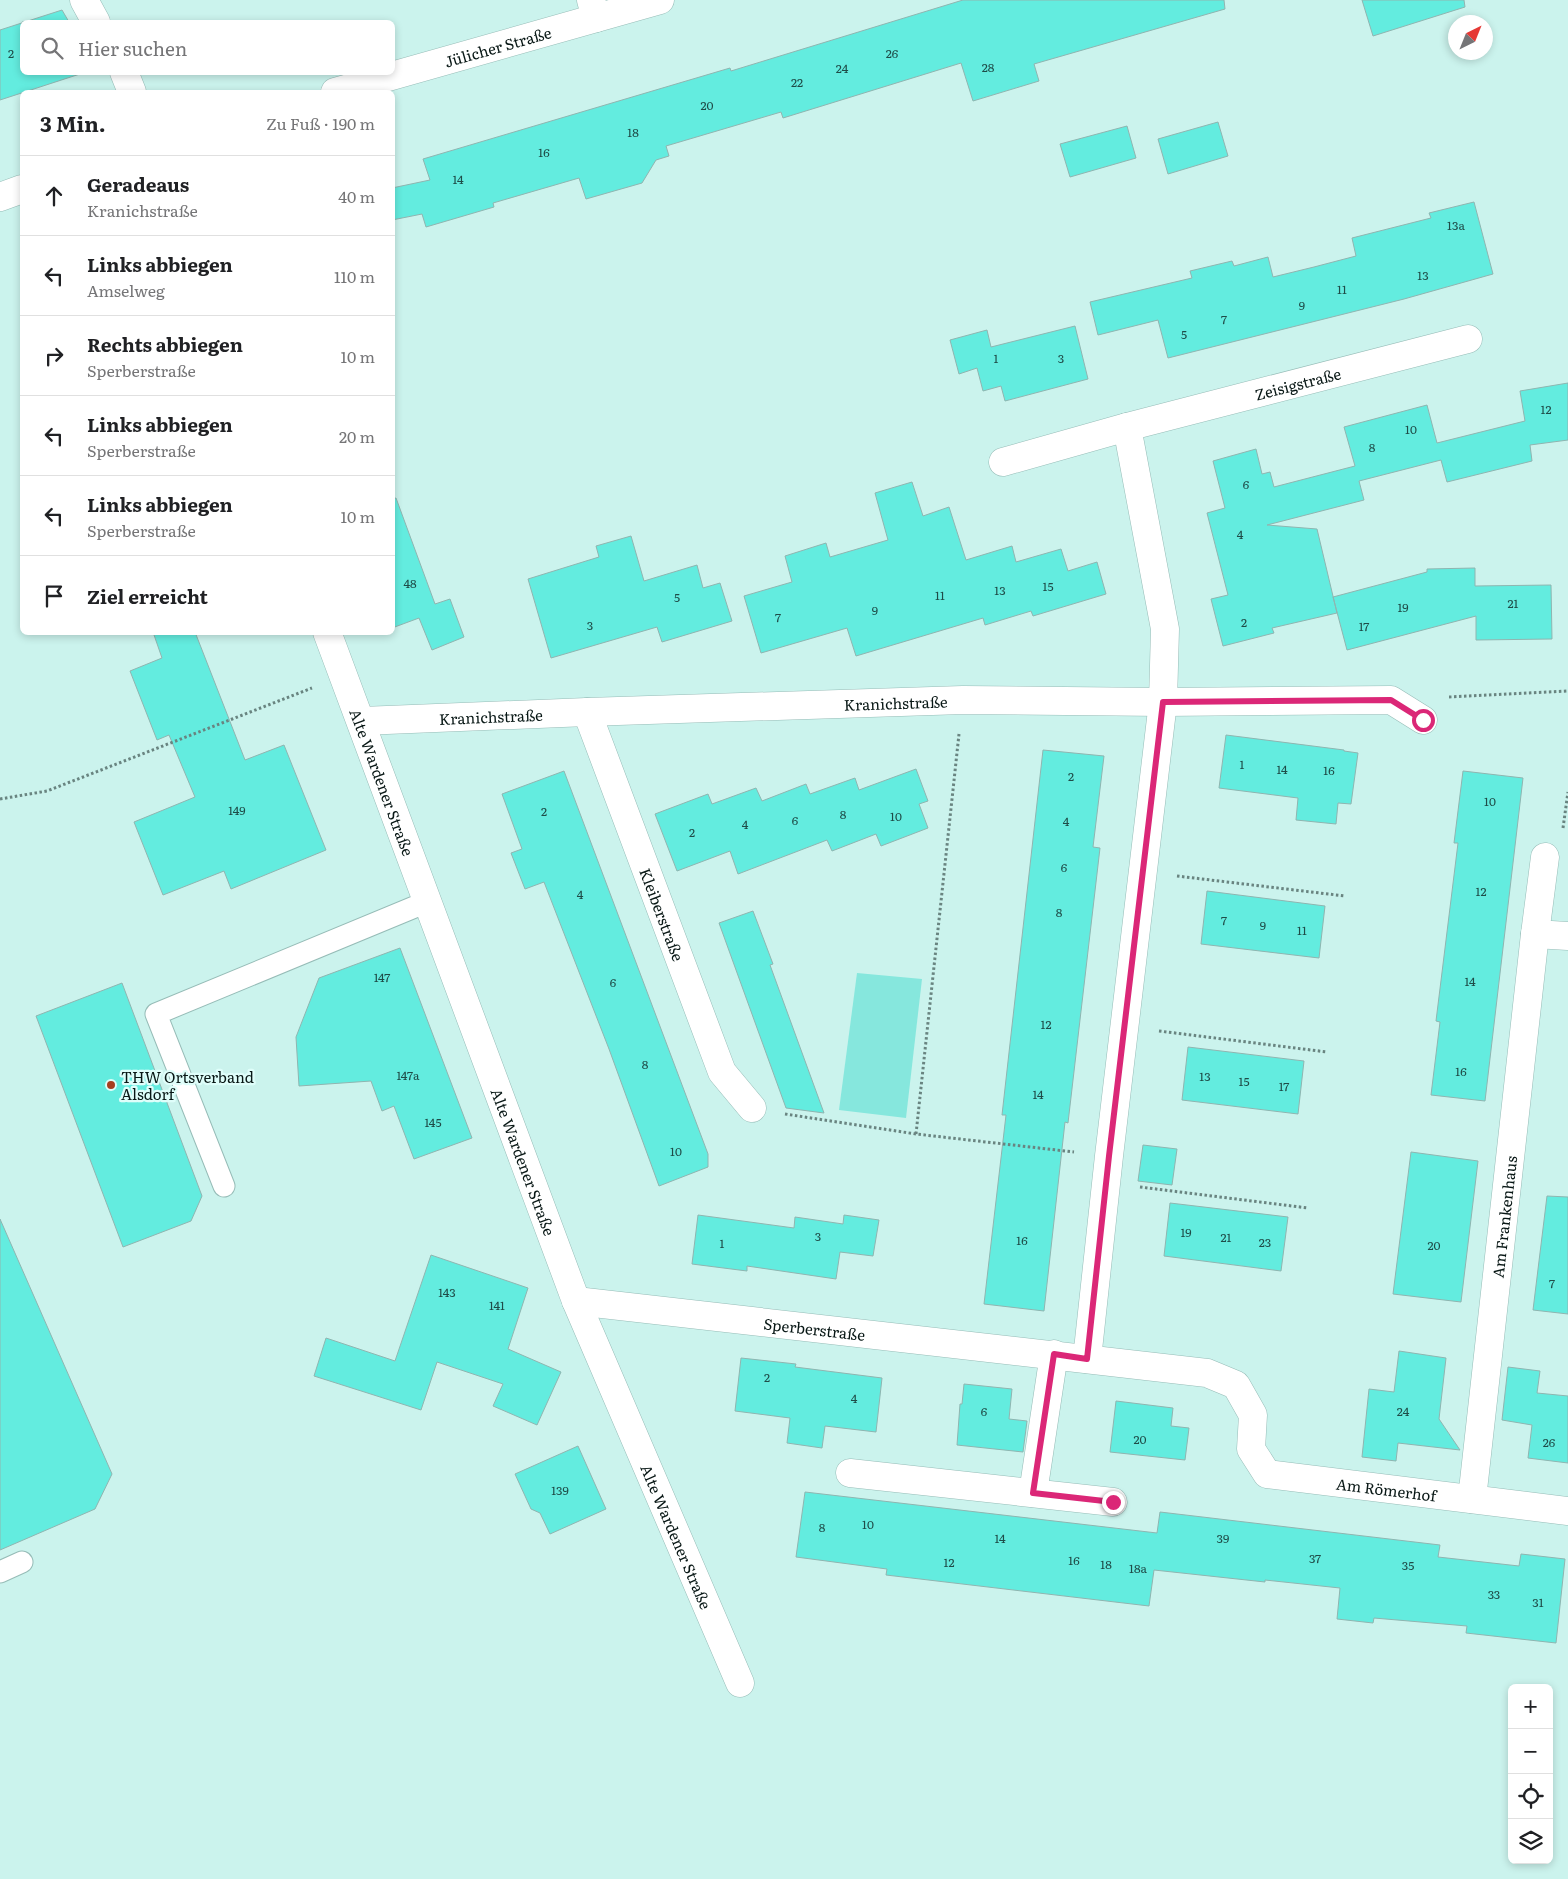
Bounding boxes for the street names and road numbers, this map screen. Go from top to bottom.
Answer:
street label: Jülicher Straße [441,20,554,72]
street label: Zeisigstraße [1252,361,1343,405]
street label: Kranichstraße [843,689,948,715]
street label: Kranichstraße [438,702,544,729]
street label: Alte Wardener Straße [345,705,421,859]
street label: Kleiberstraße [635,864,691,964]
street label: Alte Wardener Straße [486,1084,562,1239]
street label: Am Frankenhaus [1485,1154,1522,1279]
street label: Sperberstraße [762,1311,867,1345]
street label: Alte Wardener Straße [636,1460,718,1613]
street label: Am Römerhof [1335,1471,1439,1506]

